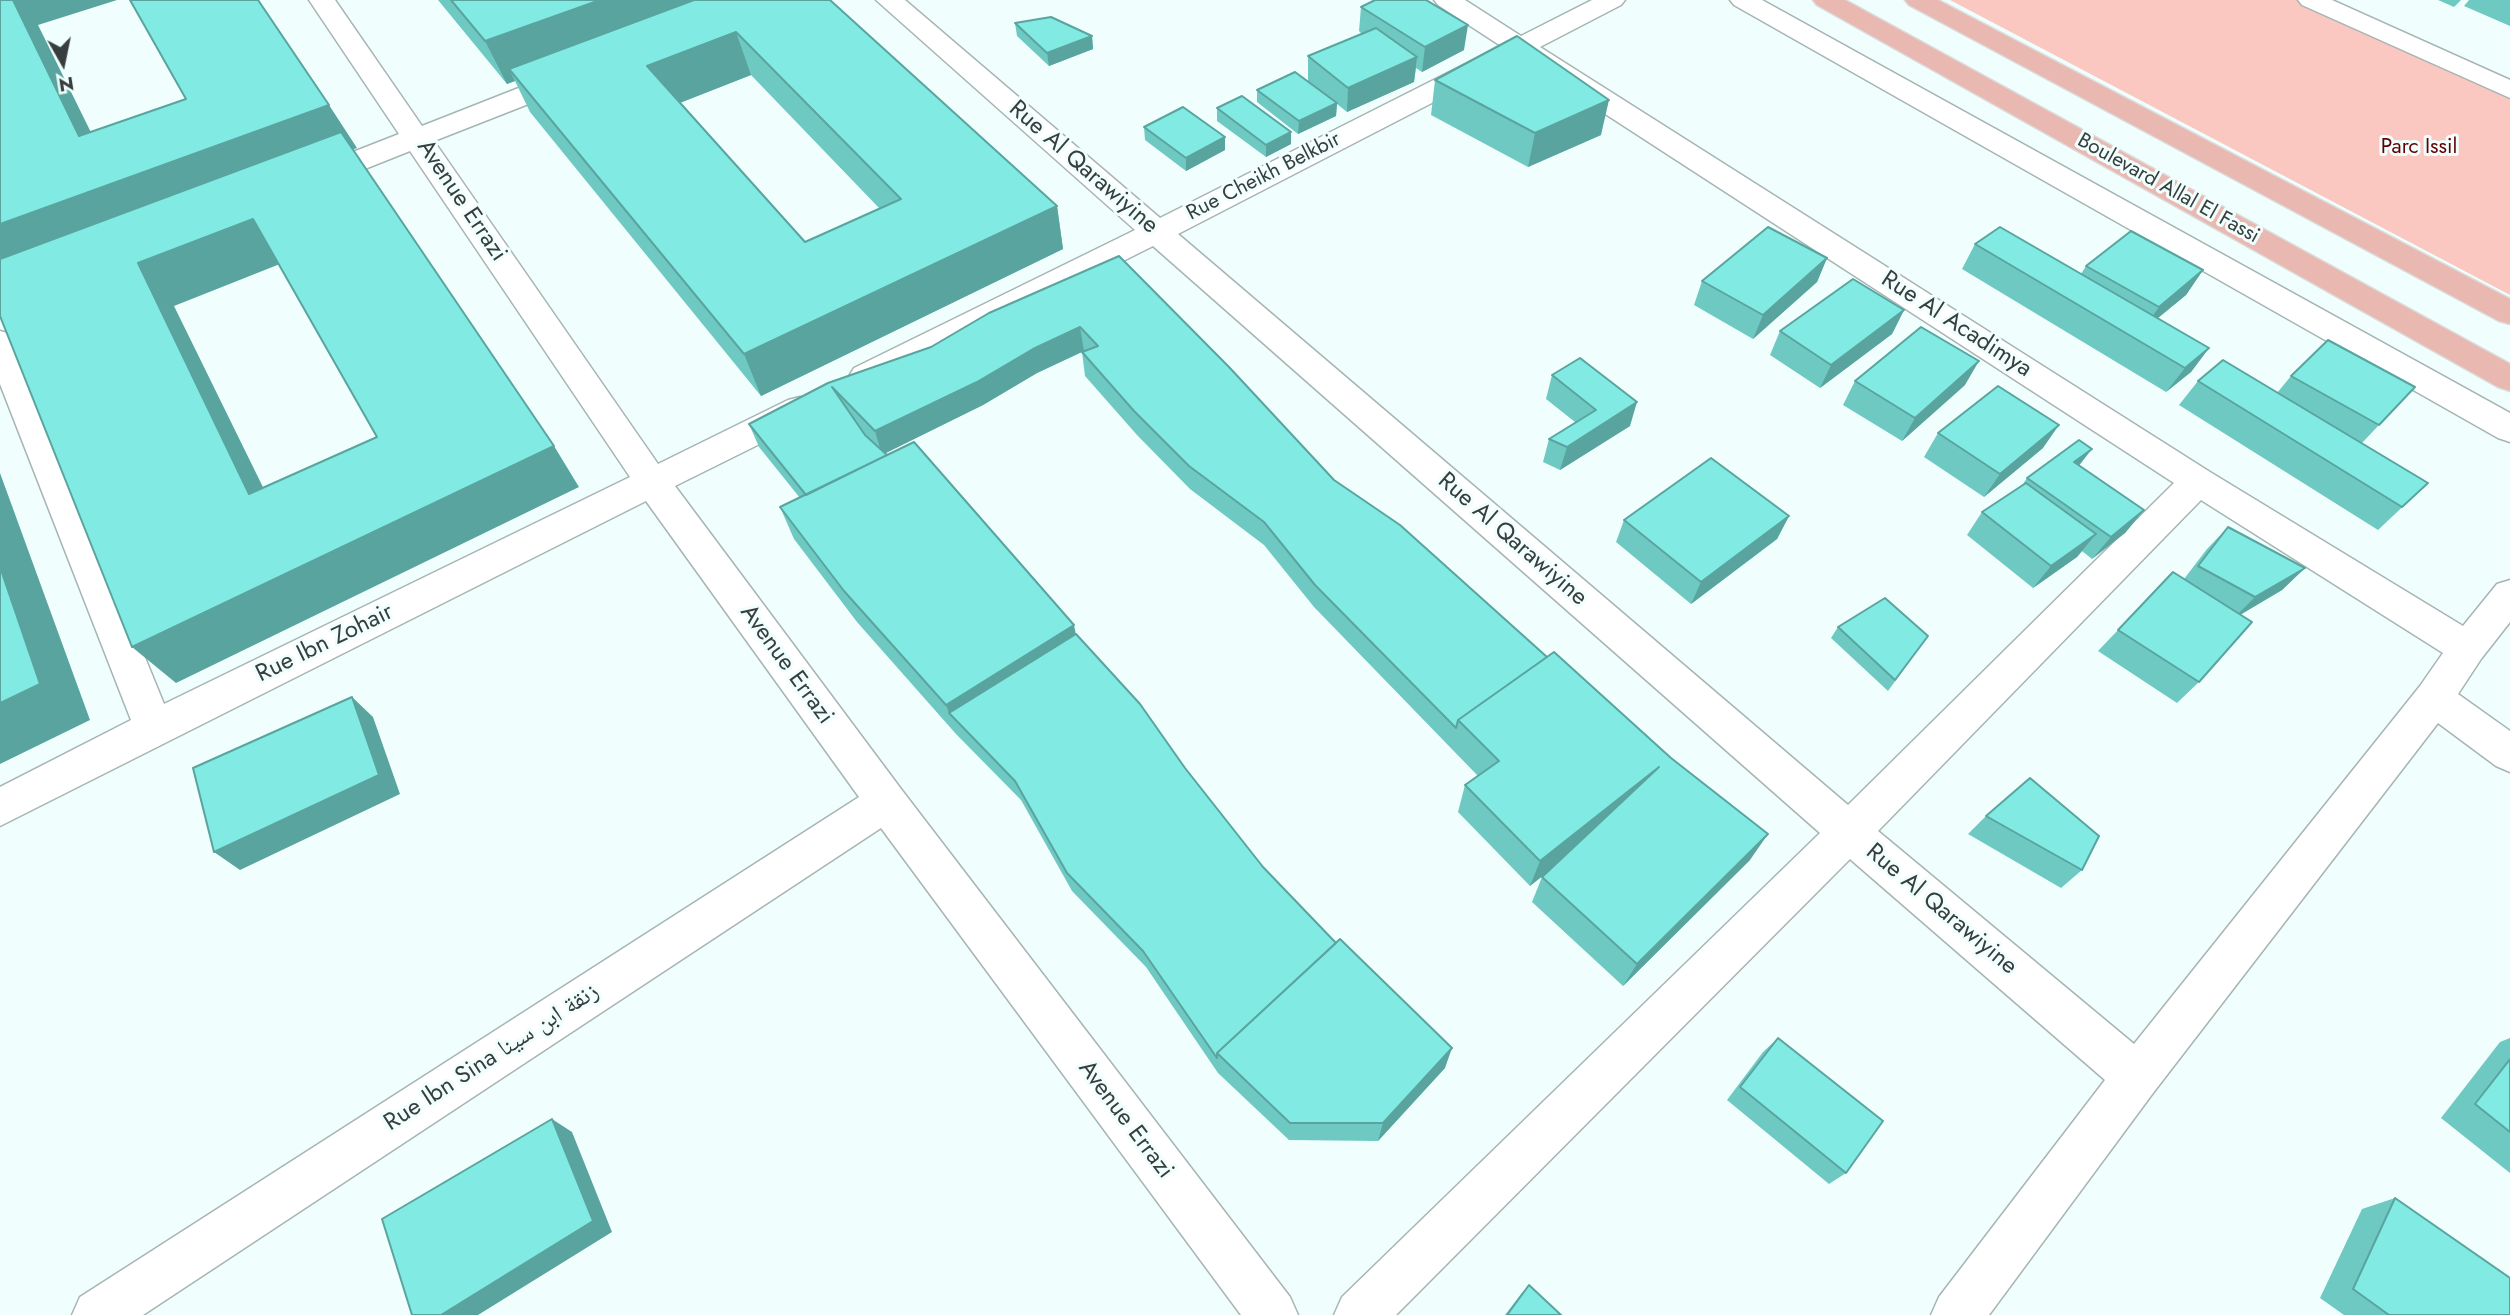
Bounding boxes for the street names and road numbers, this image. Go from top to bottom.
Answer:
street label: Rue Al Qarawiyine [1002,95,1164,241]
street label: Rue Cheikh Belkbir [1183,127,1345,227]
street label: Boulevard Allal El Fassi [2073,128,2263,250]
street label: Avenue Errazi [410,135,512,267]
street label: Rue Al Acadimya [1875,266,2037,384]
street label: Rue Al Qarawiyine [1431,467,1593,613]
street label: Rue Ibn Zohair [252,598,398,690]
street label: Avenue Errazi [733,600,839,730]
street label: Rue Al Qarawiyine [1859,838,2023,982]
street label: Rue Ibn Sina زنقة ابن سينا [379,978,605,1138]
street label: Avenue Errazi [1071,1055,1179,1185]

